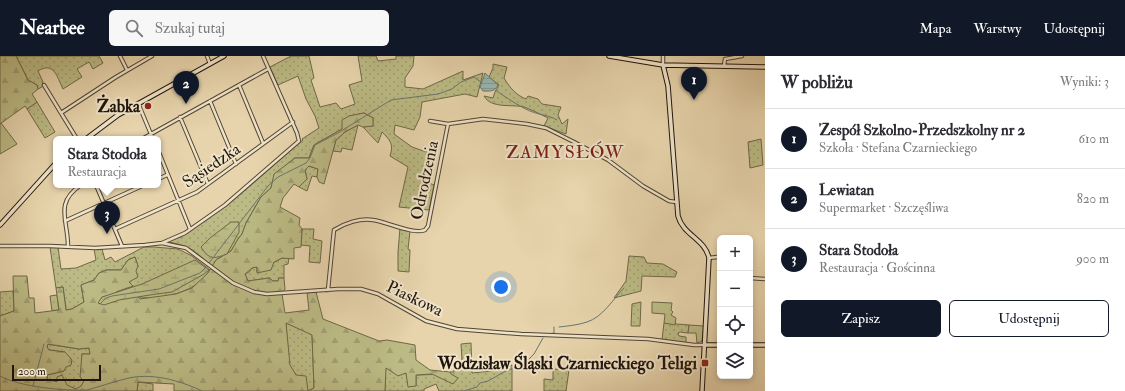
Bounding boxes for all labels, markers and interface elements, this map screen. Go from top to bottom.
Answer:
search box [109,10,389,46]
text: Nearbee [20,16,85,40]
icon: search [123,17,145,39]
text: Szukaj tutaj [155,19,225,38]
text: Mapa [919,20,951,37]
text: Warstwy [973,20,1022,37]
text: Udostępnij [1044,20,1105,37]
pin: 1 [681,67,707,100]
pin: 2 [173,71,199,104]
text: W pobliżu [781,72,853,93]
text: Wyniki: 3 [1060,74,1109,90]
place label: Żabka [97,94,141,117]
marker: Żabka [143,101,153,111]
text: Zespół Szkolno-Przedszkolny nr 2 [819,121,1025,140]
text: 1 [792,131,796,147]
text: 610 m [1078,131,1109,147]
popup [53,136,161,188]
street label: Odrodzenia [406,137,443,222]
street label: Sąsiedzka [178,138,245,192]
text: Szkoła · Stefana Czarnieckiego [819,140,977,156]
district label: ZAMYSŁÓW [506,141,624,164]
text: Stara Stodoła [67,145,147,164]
text: Restauracja [67,164,127,180]
text: Lewiatan [819,181,874,200]
text: 2 [791,191,797,207]
text: 820 m [1077,191,1109,207]
text: Supermarket · Szczęśliwa [819,200,949,216]
pin: 3 [94,201,120,234]
map controls [717,235,753,379]
button: + [717,235,753,271]
text: Stara Stodoła [819,241,898,260]
text: 3 [792,251,797,267]
text: 900 m [1076,251,1109,267]
text: Restauracja · Gościnna [819,260,935,276]
button: − [717,271,753,307]
street label: Piaskowa [383,276,448,322]
your location [491,277,511,297]
button: Zapisz [781,300,941,337]
button: Udostępnij [949,300,1109,337]
button: locate [717,307,753,343]
button: layers [717,343,753,379]
place label: Wodzisław Śląski Czarnieckiego Teligi [437,351,697,375]
marker: Wodzisław Śląski Czarnieckiego Teligi [700,358,710,368]
scale bar [12,363,101,382]
text: 200 m [18,365,46,378]

